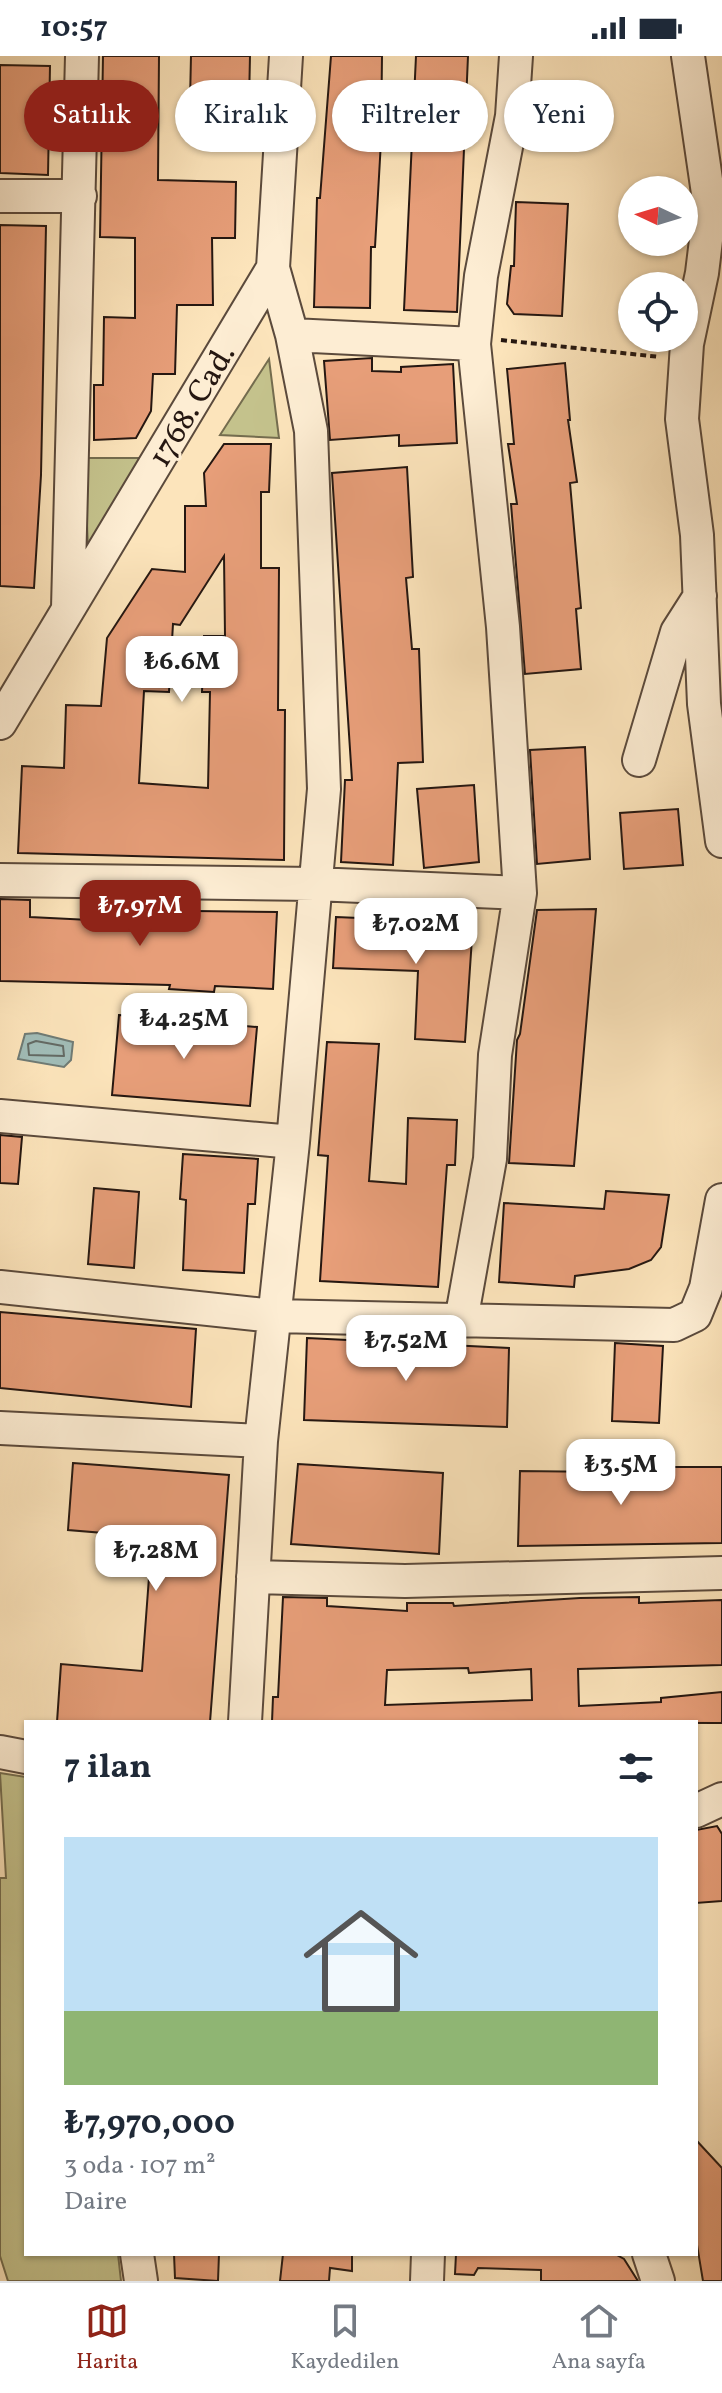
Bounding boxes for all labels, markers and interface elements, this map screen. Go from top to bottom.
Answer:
text: 10:57 [40,7,108,49]
chip: Satılık [24,80,159,152]
chip: Kiralık [175,80,316,152]
chip: Filtreler [332,80,488,152]
chip: Yeni [504,80,614,152]
north arrow [618,176,698,256]
map controls [618,176,698,352]
button: locate [618,272,698,352]
street label: 1768. Cad. [139,337,248,476]
pin: ₺6.6M [126,636,238,704]
text: ₺6.6M [144,644,220,680]
pin: ₺7.97M [75,880,205,948]
text: ₺7.97M [98,888,182,924]
pin: ₺7.02M [351,898,481,966]
text: ₺7.02M [372,906,460,942]
pin: ₺4.25M [119,993,249,1061]
text: ₺4.25M [139,1001,229,1037]
pin: ₺7.52M [341,1315,471,1383]
text: ₺7.52M [364,1323,448,1359]
pin: ₺3.5M [565,1439,677,1507]
text: ₺3.5M [584,1447,658,1483]
pin: ₺7.28M [91,1525,221,1593]
text: ₺7.28M [113,1533,199,1569]
text: 7 ilan [64,1745,152,1792]
icon: filters [614,1746,658,1790]
icon: home [289,1889,433,2033]
text: ₺7,970,000 [64,2101,235,2148]
text: 3 oda · 107 m² [64,2148,216,2184]
text: Daire [64,2184,127,2220]
tab: Harita [76,2299,138,2378]
tab: Kaydedilen [291,2299,399,2378]
tab: Ana sayfa [552,2299,646,2378]

